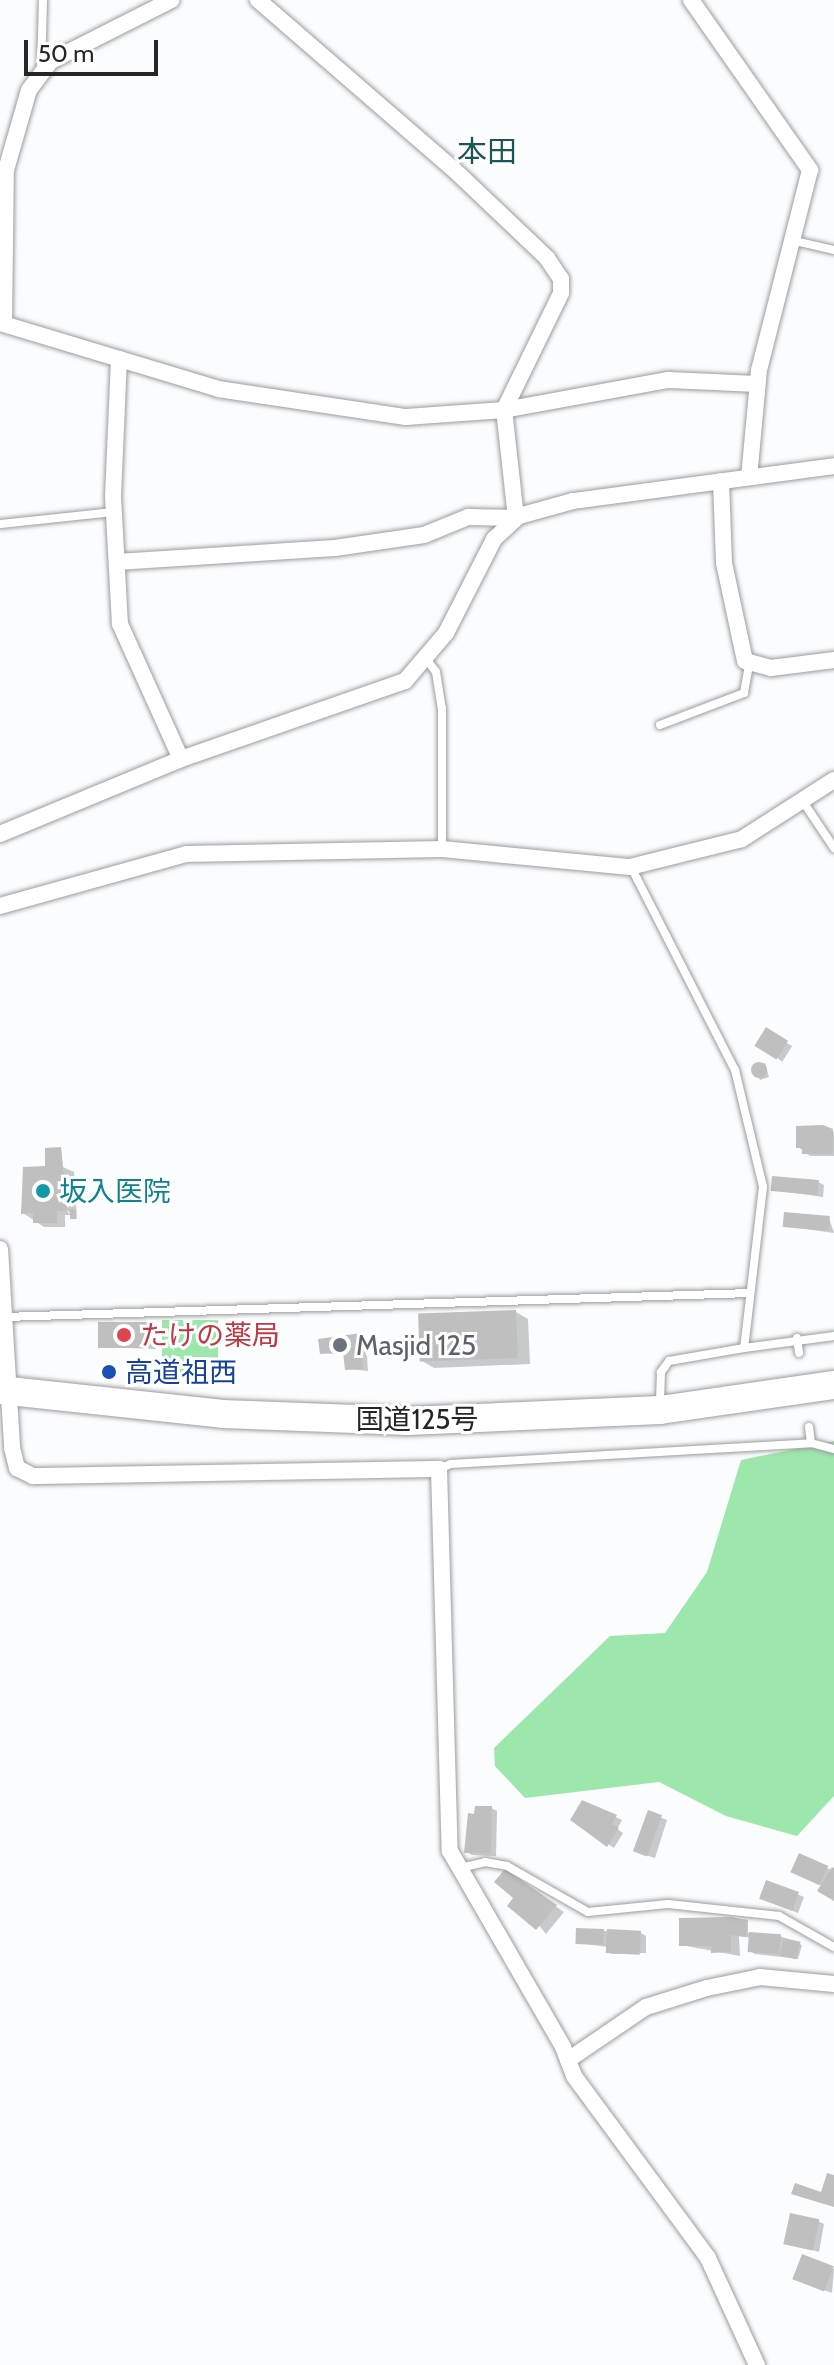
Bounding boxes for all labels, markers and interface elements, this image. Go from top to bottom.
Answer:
scale bar [28,24,162,74]
text: 50 m [38,39,94,68]
district label: 本田 [457,134,517,170]
place label: 坂入医院 [59,1174,171,1208]
marker: 坂入医院 [34,1182,52,1200]
place label: たけの薬局 [140,1318,280,1352]
marker: たけの薬局 [115,1326,133,1344]
place label: Masjid 125 [356,1328,476,1362]
marker: Masjid 125 [331,1336,349,1354]
place label: 高道祖西 [125,1355,237,1389]
marker: 高道祖西 [100,1363,118,1381]
street label: 国道125号 [356,1402,478,1436]

